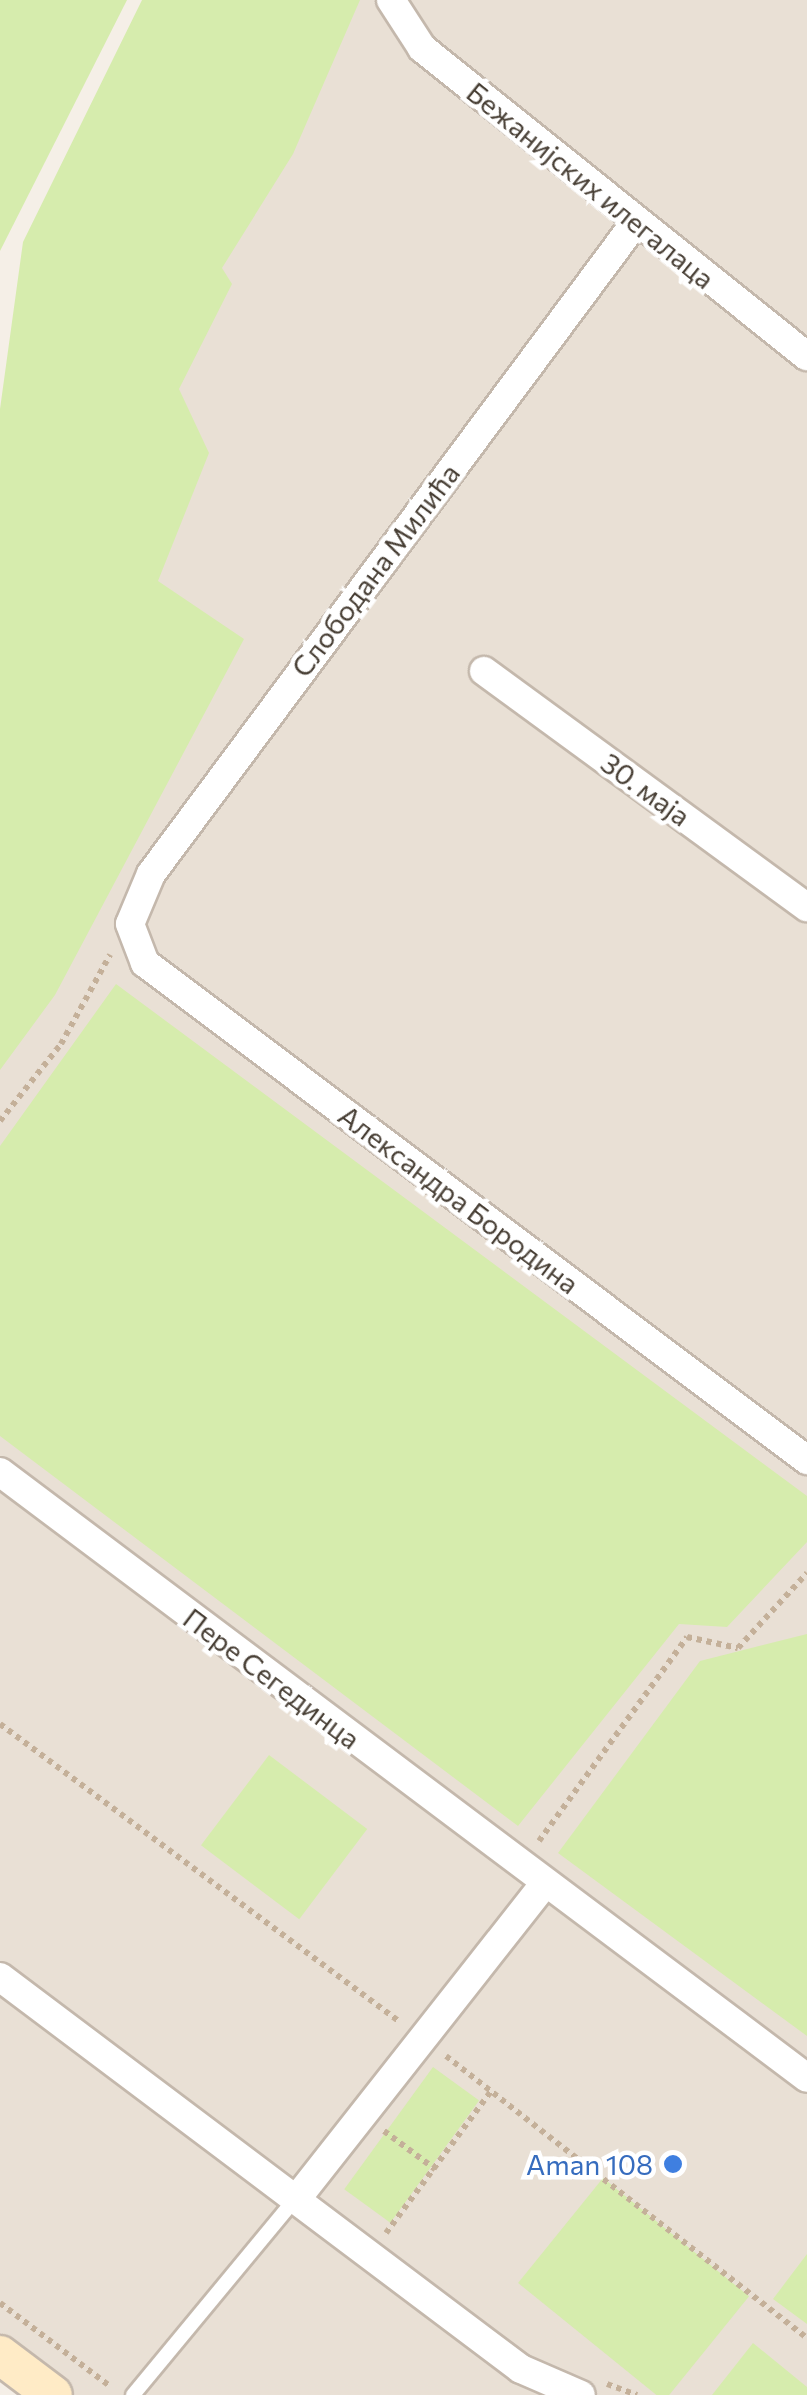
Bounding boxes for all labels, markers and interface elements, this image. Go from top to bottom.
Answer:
street label: Бежанијских илегалаца [461,75,721,295]
street label: Слободана Милића [284,457,466,683]
street label: 30. маја [595,745,697,833]
street label: Александра Бородина [332,1098,586,1300]
street label: Пере Сегединца [177,1601,367,1755]
place label: Aman 108 [526,2147,653,2181]
marker: Aman 108 [662,2153,684,2175]

